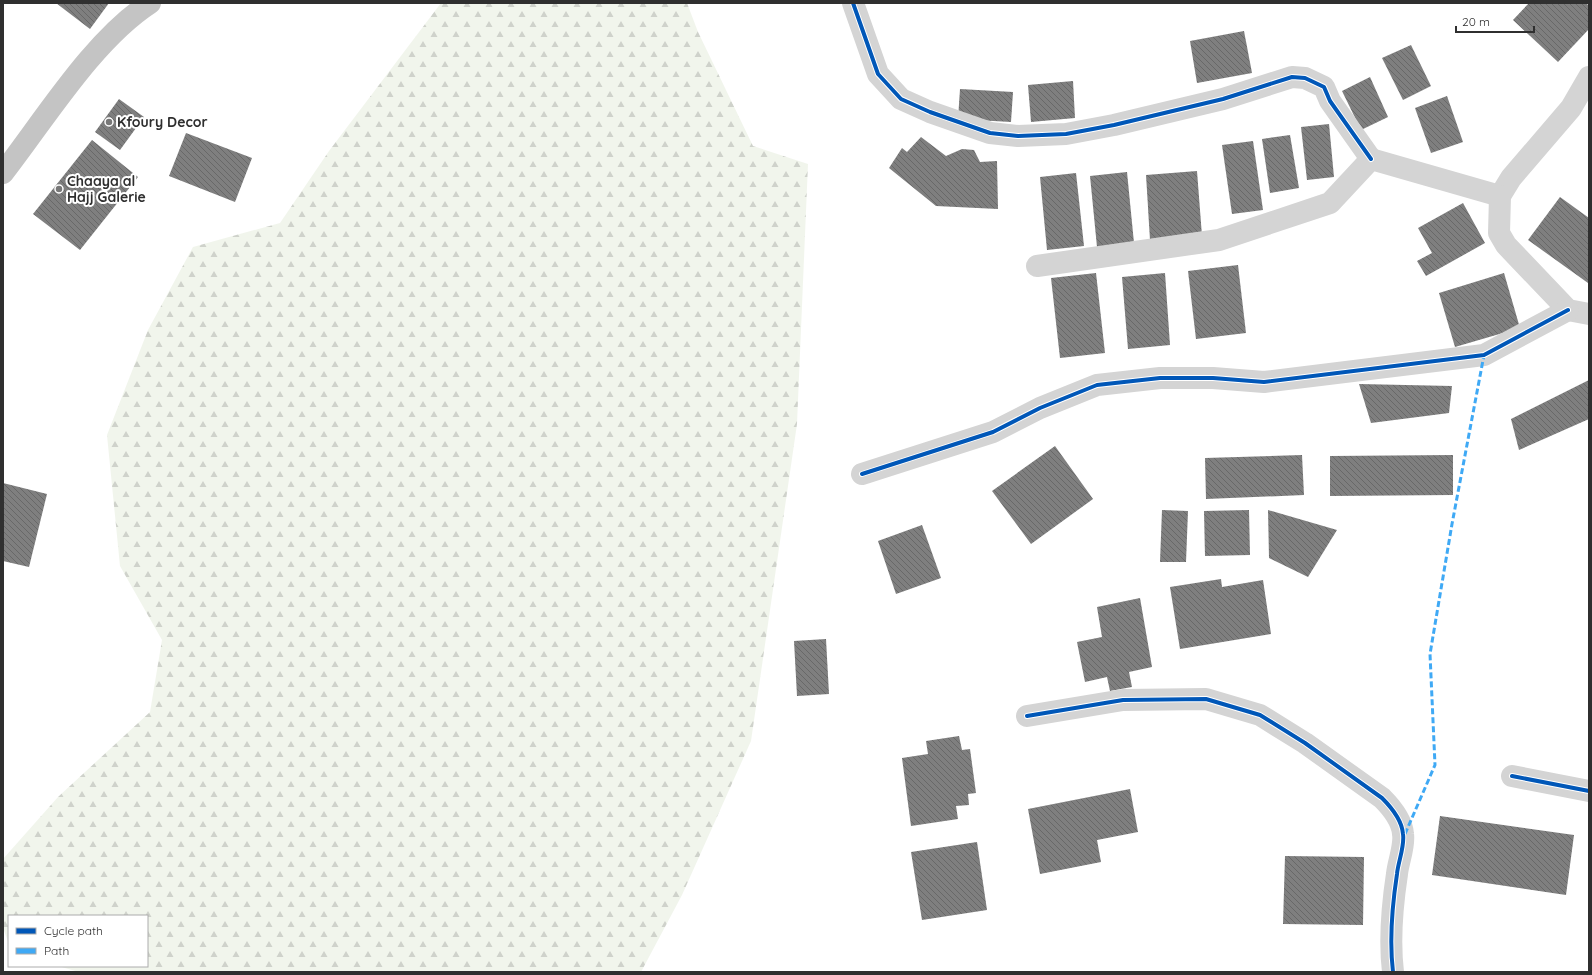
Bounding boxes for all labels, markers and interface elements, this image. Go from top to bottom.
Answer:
scale bar [1456,8,1534,34]
text: 20 m [1462,14,1490,29]
place label: Kfoury Decor [117,113,208,131]
marker: Kfoury Decor [104,117,114,127]
place label: Chaaya al Hajj Galerie [67,172,146,206]
marker: Chaaya al Hajj Galerie [54,184,64,194]
legend [8,915,148,967]
text: Cycle path [44,923,103,938]
text: Path [44,943,69,958]

